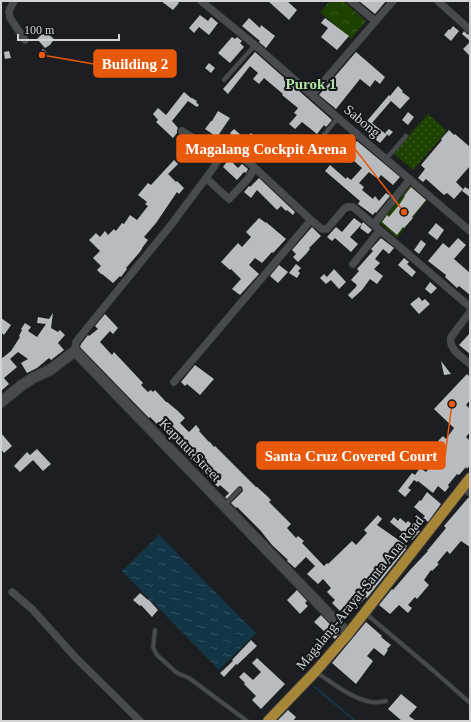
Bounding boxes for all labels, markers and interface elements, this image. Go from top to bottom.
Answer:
scale bar [18,16,119,42]
text: 100 m [24,23,55,37]
callout: Building 2 [94,50,176,77]
text: Building 2 [102,56,168,72]
district label: Purok 1 [286,76,336,92]
street label: Sabong [341,102,383,140]
callout: Magalang Cockpit Arena [177,135,355,162]
text: Magalang Cockpit Arena [185,141,347,157]
street label: Kaputut Street [156,416,224,485]
callout: Santa Cruz Covered Court [257,442,445,469]
text: Santa Cruz Covered Court [265,448,437,464]
street label: Magalang-Arayat-Santa Ana Road [293,513,427,673]

